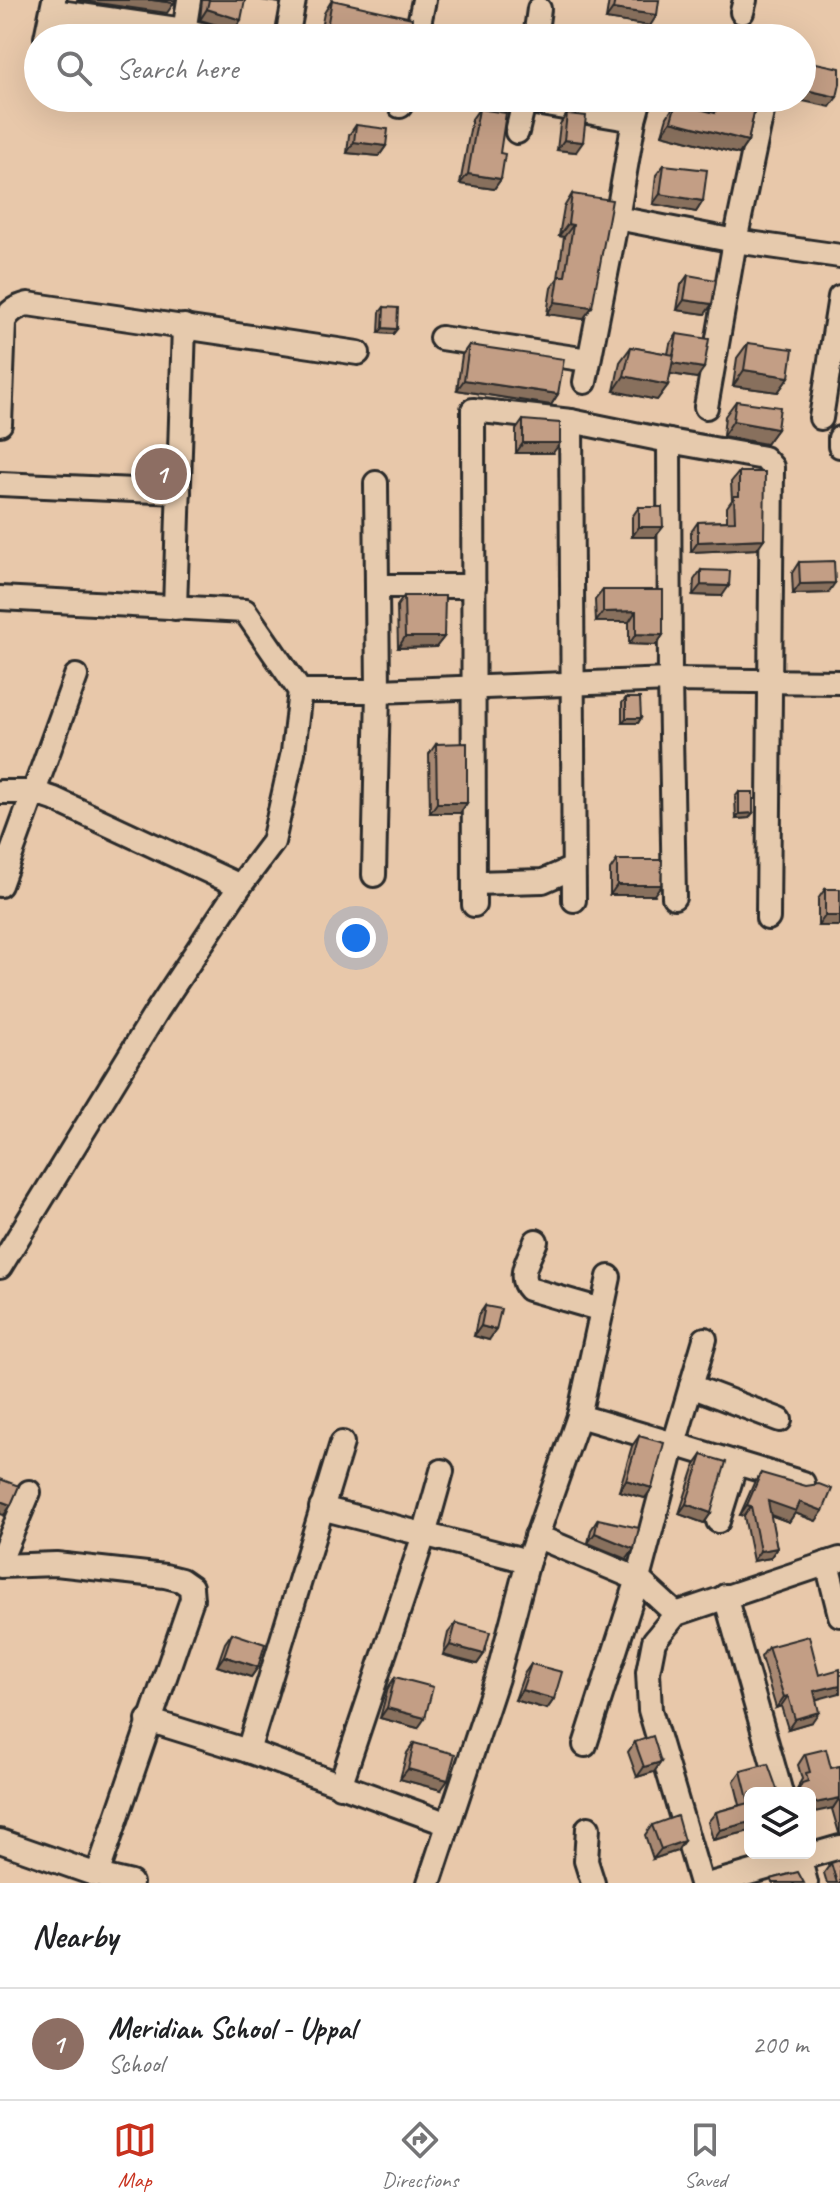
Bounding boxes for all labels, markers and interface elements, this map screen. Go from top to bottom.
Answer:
search box [24,24,816,112]
icon: search [52,46,96,90]
text: Search here [116,49,238,87]
pin: 1 [135,444,187,504]
your location [336,918,376,958]
map controls [744,1787,816,1859]
button: layers [744,1787,816,1859]
text: Nearby [32,1914,118,1957]
text: Meridian School - Uppal [108,2009,356,2047]
text: 1 [52,2028,64,2061]
text: 200 m [752,2028,808,2061]
text: School [108,2047,164,2080]
tab: Map [113,2118,157,2194]
tab: Directions [382,2118,458,2194]
tab: Saved [683,2118,727,2194]

